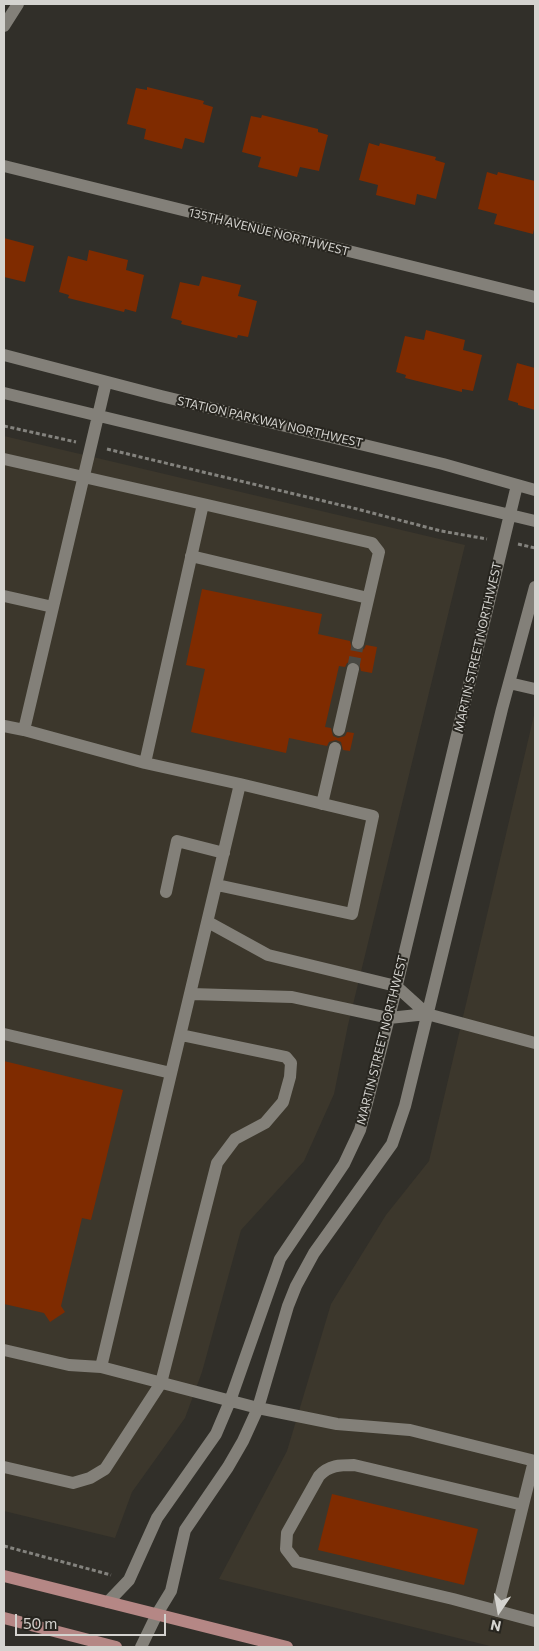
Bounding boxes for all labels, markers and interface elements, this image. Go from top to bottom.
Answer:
street label: 135TH AVENUE NORTHWEST [187,205,351,259]
street label: STATION PARKWAY NORTHWEST [176,394,364,450]
street label: MARTIN STREET NORTHWEST [451,561,505,733]
street label: MARTIN STREET NORTHWEST [354,954,410,1126]
north arrow [474,1586,524,1636]
scale bar [18,1604,169,1636]
text: 50 m [23,1614,57,1632]
text: N [489,1617,503,1636]

